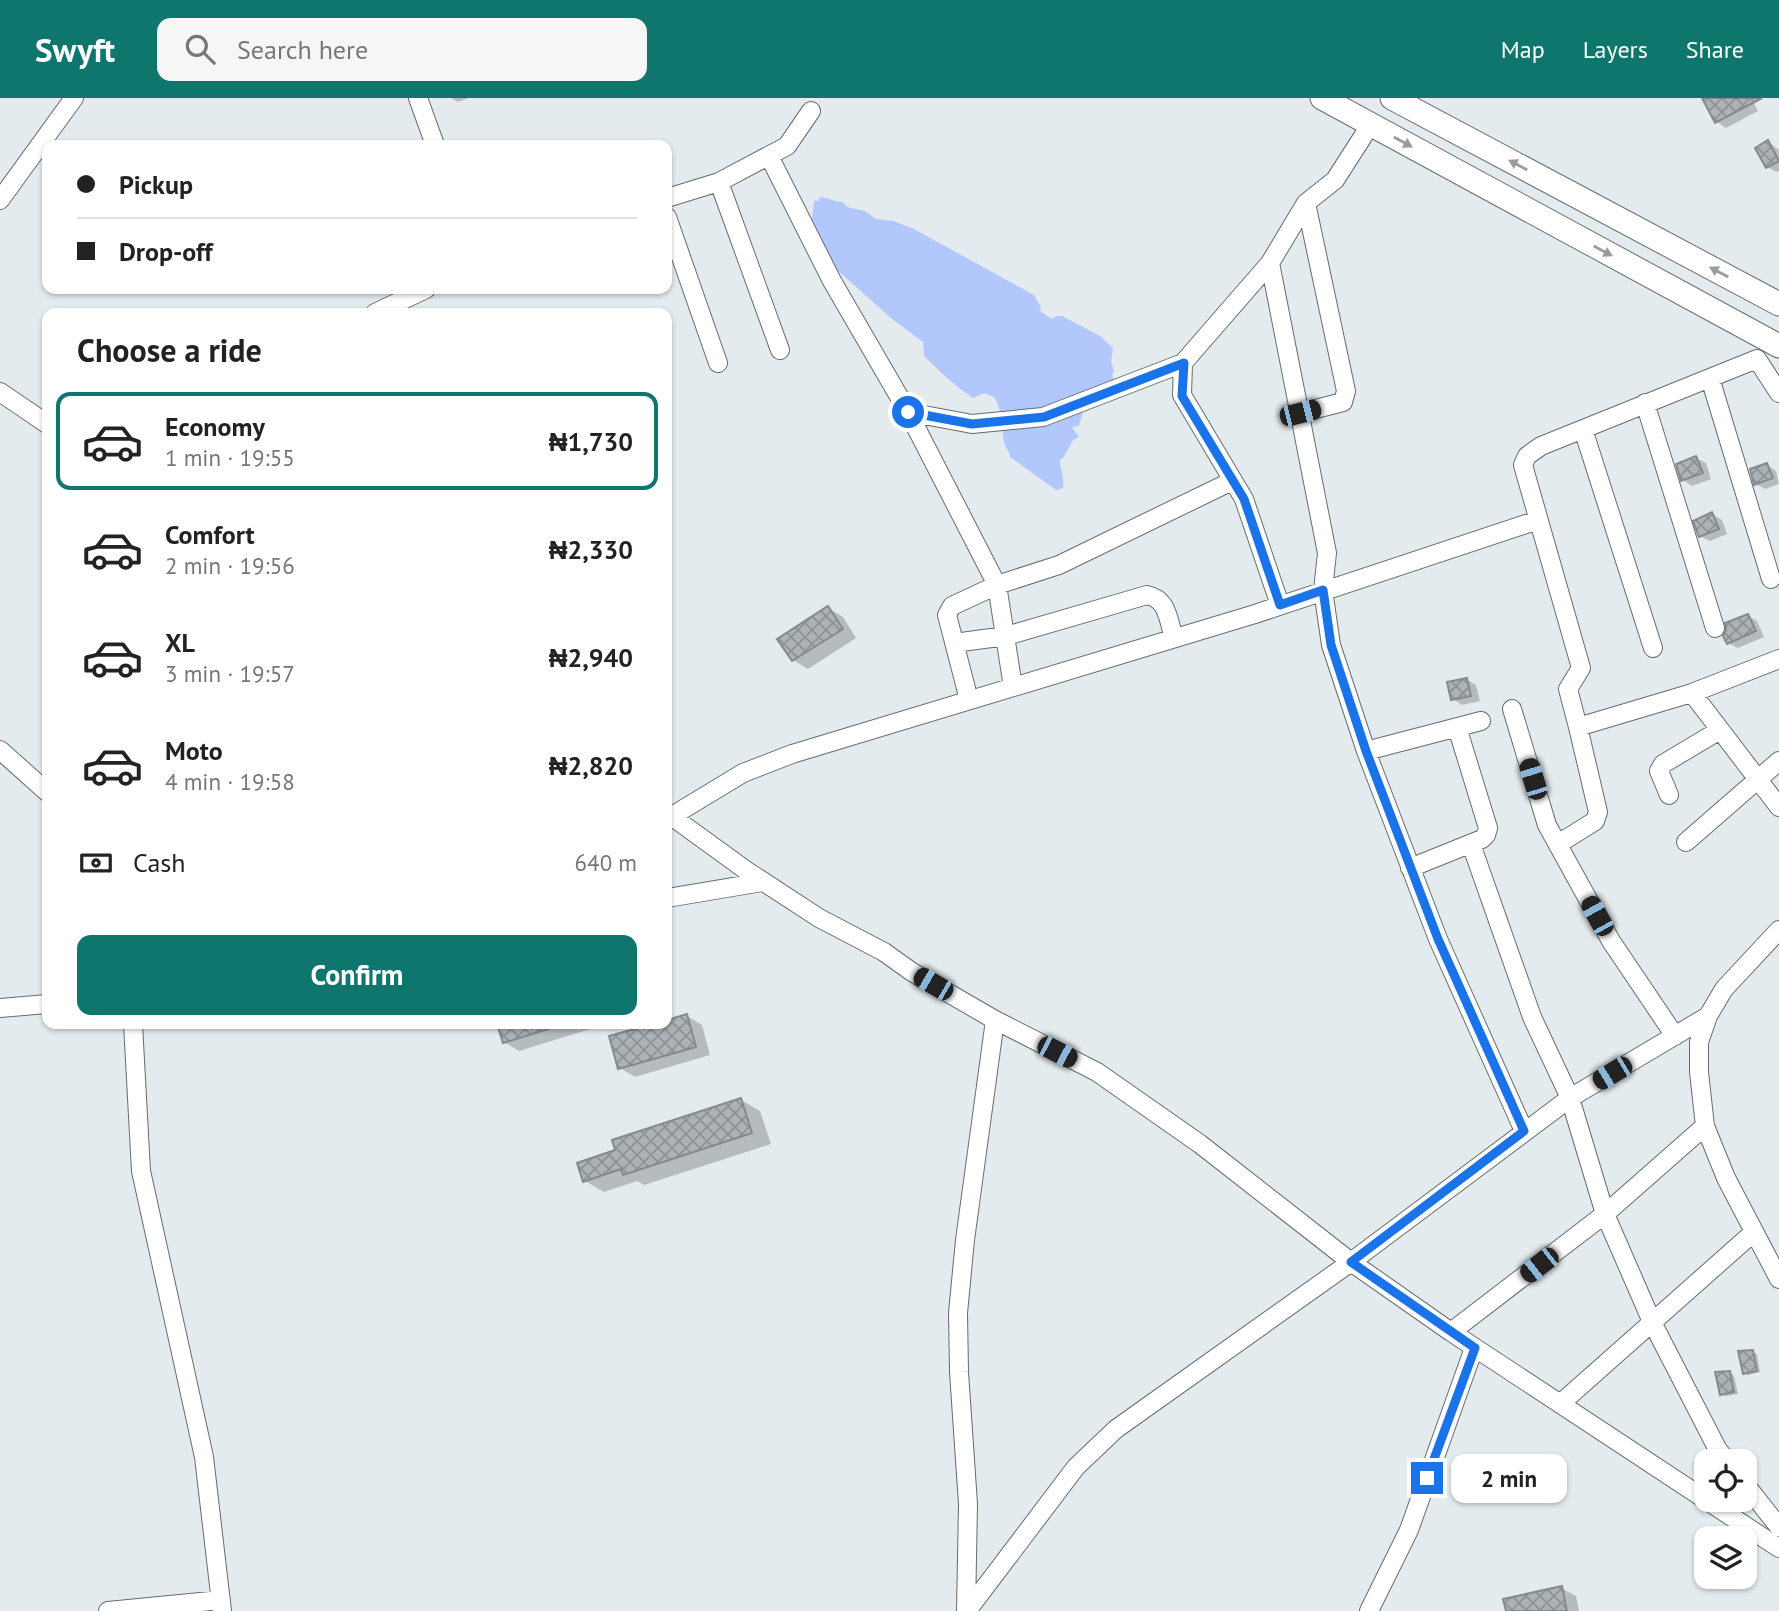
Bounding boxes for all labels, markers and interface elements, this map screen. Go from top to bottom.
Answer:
search box [157,18,647,81]
text: Swyft [35,28,115,71]
icon: search [181,30,219,68]
text: Search here [237,33,368,66]
text: Map [1501,34,1545,65]
text: Layers [1583,34,1648,65]
text: Share [1686,34,1744,65]
one-way arrow [1394,136,1413,148]
one-way arrow [1508,159,1528,171]
text: Pickup [119,168,193,201]
text: Drop-off [119,235,213,268]
one-way arrow [1593,245,1613,257]
one-way arrow [1709,266,1729,278]
text: Choose a ride [77,329,262,371]
route start [892,396,924,428]
car [1278,398,1323,428]
icon: car [81,410,144,473]
text: Economy [165,410,265,443]
text: ₦1,730 [549,425,633,458]
text: 1 min · 19:55 [165,443,295,472]
icon: car [81,518,144,581]
text: Comfort [165,518,255,551]
text: ₦2,330 [549,533,633,566]
text: 2 min · 19:56 [165,551,295,580]
icon: car [81,626,144,689]
text: XL [165,626,195,659]
text: ₦2,940 [549,641,633,674]
text: 3 min · 19:57 [165,659,295,688]
icon: car [81,734,144,797]
text: Moto [165,734,223,767]
text: ₦2,820 [549,749,633,782]
car [1517,756,1550,802]
text: 4 min · 19:58 [165,767,295,796]
icon: cash [77,844,115,882]
text: Cash [133,846,185,879]
text: 640 m [575,848,637,877]
car [1578,893,1617,939]
button: Confirm [77,935,637,1015]
car [910,964,957,1004]
car [1034,1033,1081,1071]
car [1589,1053,1636,1093]
car [1516,1244,1563,1286]
map controls [1694,1449,1757,1589]
button: locate [1694,1449,1757,1512]
callout: 2 min [1452,1454,1567,1502]
route end [1411,1462,1443,1494]
text: 2 min [1481,1464,1537,1493]
button: layers [1694,1526,1757,1589]

